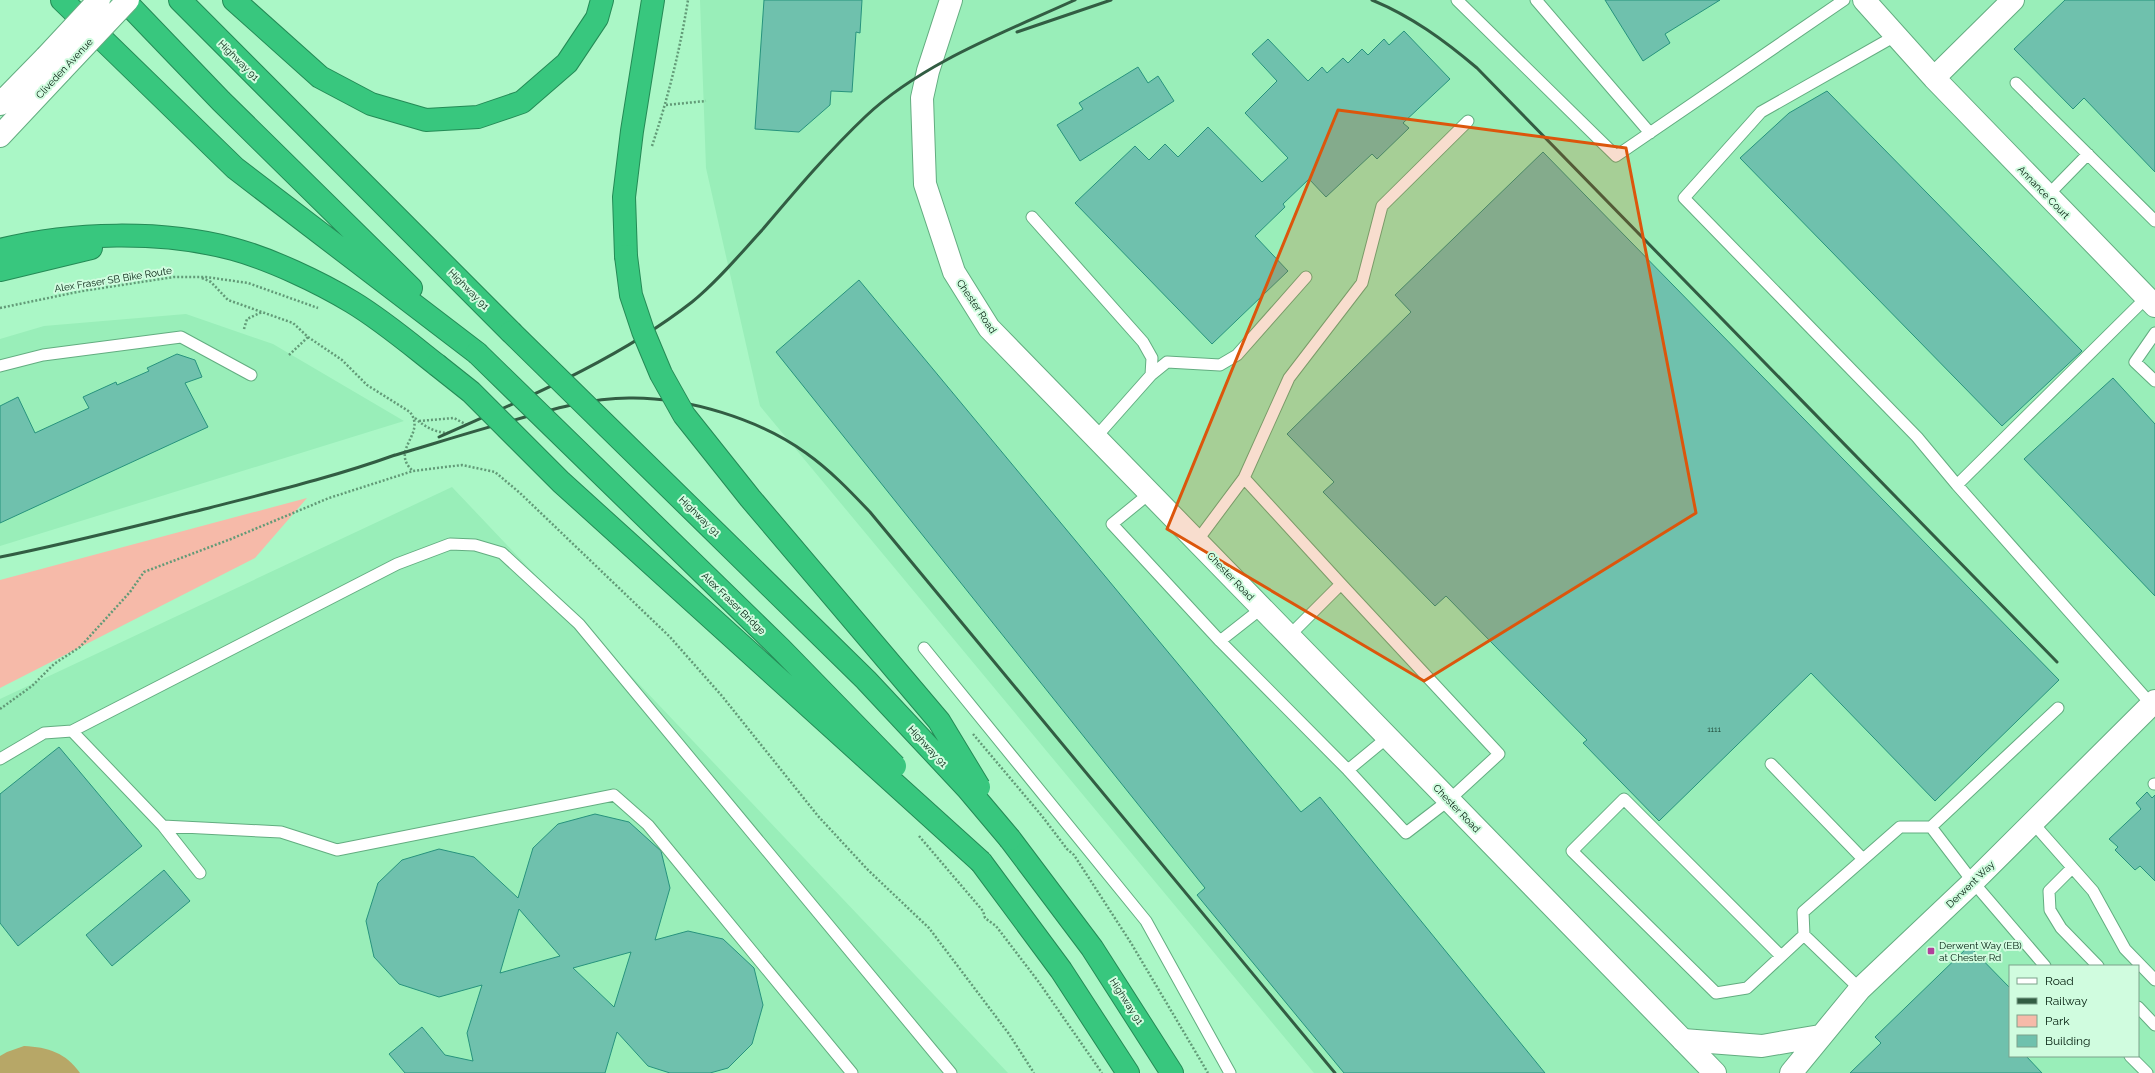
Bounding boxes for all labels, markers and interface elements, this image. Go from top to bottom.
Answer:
street label: Cliveden Avenue [34,36,95,101]
street label: Highway 91 [216,38,262,83]
street label: Annance Court [2016,164,2072,222]
street label: Alex Fraser SB Bike Route [54,265,173,294]
street label: Highway 91 [446,267,492,312]
street label: Chester Road [955,277,999,335]
street label: Highway 91 [677,494,723,539]
street label: Chester Road [1205,550,1256,603]
street label: Alex Fraser Bridge [699,570,768,637]
street label: Highway 91 [906,723,950,770]
house number: 1111 [1707,724,1721,734]
street label: Chester Road [1431,782,1482,835]
street label: Derwent Way [1944,858,1997,910]
place label: Derwent Way (EB) at Chester Rd [1939,940,2022,963]
marker: Derwent Way (EB) at Chester Rd [1926,946,1936,956]
legend [2009,965,2139,1057]
text: Road [2045,974,2074,988]
street label: Highway 91 [1108,976,1146,1027]
text: Railway [2045,994,2088,1008]
text: Park [2045,1014,2070,1028]
text: Building [2045,1034,2091,1048]

